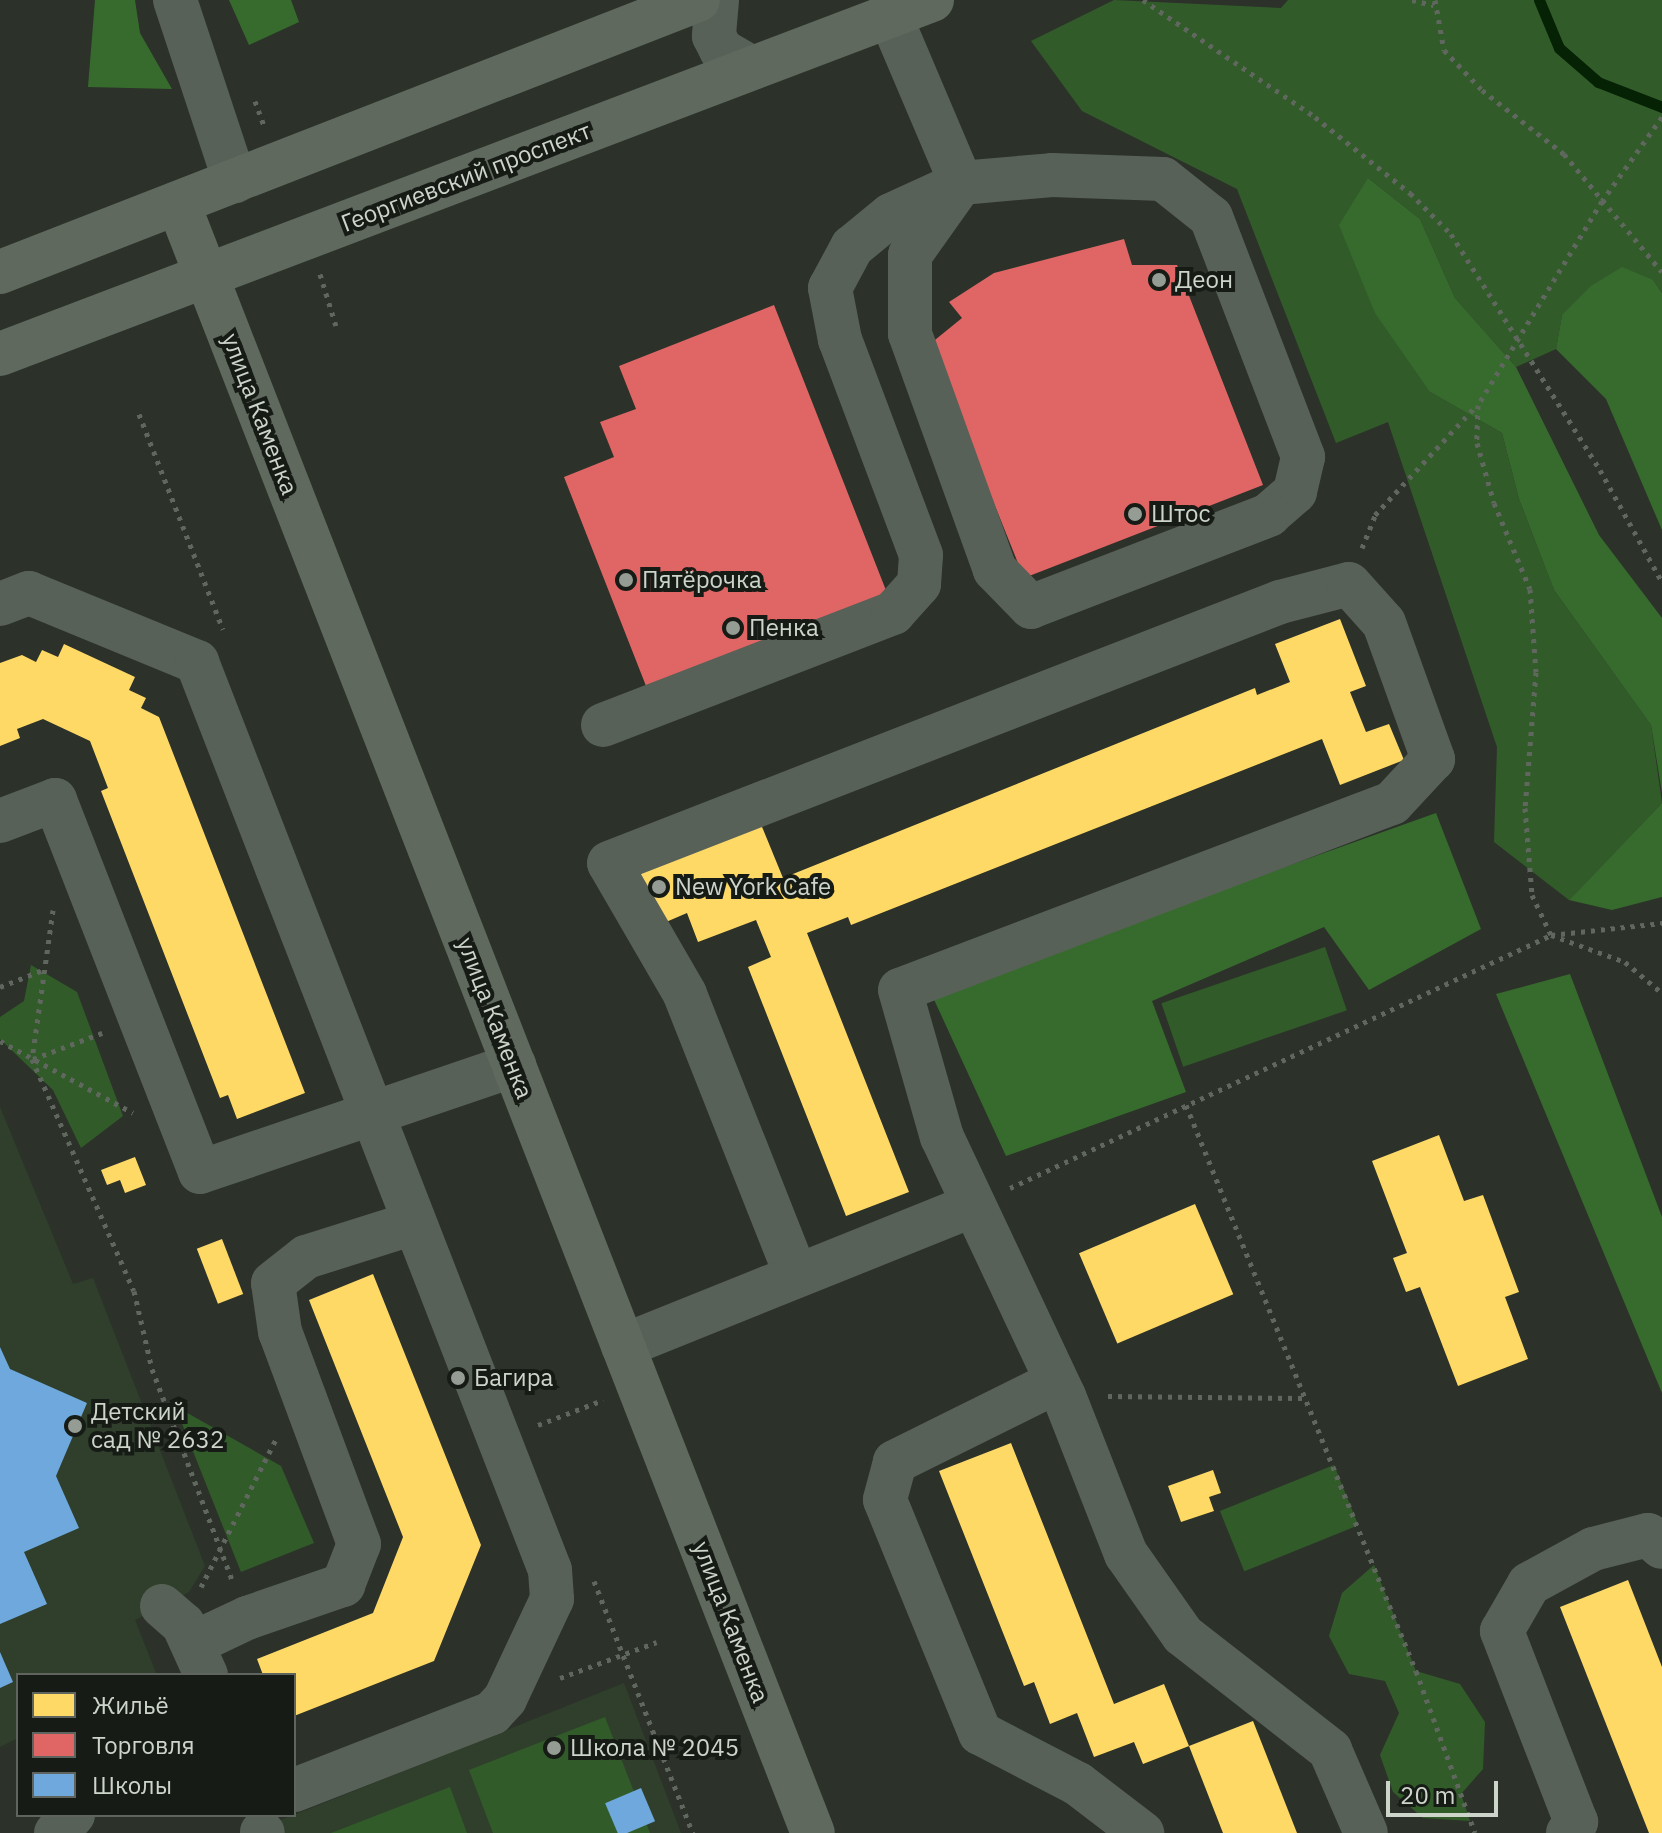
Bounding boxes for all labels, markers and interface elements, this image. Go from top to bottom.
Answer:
street label: Георгиевский проспект [337,116,595,238]
place label: Деон [1175,266,1233,294]
marker: Деон [1150,271,1168,289]
street label: улица Каменка [216,329,304,499]
place label: Штос [1151,500,1210,528]
marker: Штос [1126,505,1144,523]
place label: Пятёрочка [642,566,762,594]
marker: Пятёрочка [617,571,635,589]
place label: Пенка [749,614,819,642]
marker: Пенка [724,619,742,637]
place label: New York Cafe [675,873,831,901]
marker: New York Cafe [650,878,668,896]
street label: улица Каменка [451,933,539,1103]
place label: Багира [474,1364,553,1392]
marker: Багира [449,1369,467,1387]
place label: Детский сад № 2632 [91,1398,224,1454]
marker: Детский сад № 2632 [66,1417,84,1435]
street label: улица Каменка [687,1537,775,1707]
legend [16,1673,296,1817]
text: Жильё [92,1689,169,1721]
text: Торговля [92,1729,195,1761]
place label: Школа № 2045 [570,1734,739,1762]
marker: Школа № 2045 [545,1739,563,1757]
scale bar [1390,1765,1502,1815]
text: Школы [92,1769,172,1801]
text: 20 m [1400,1779,1455,1811]

